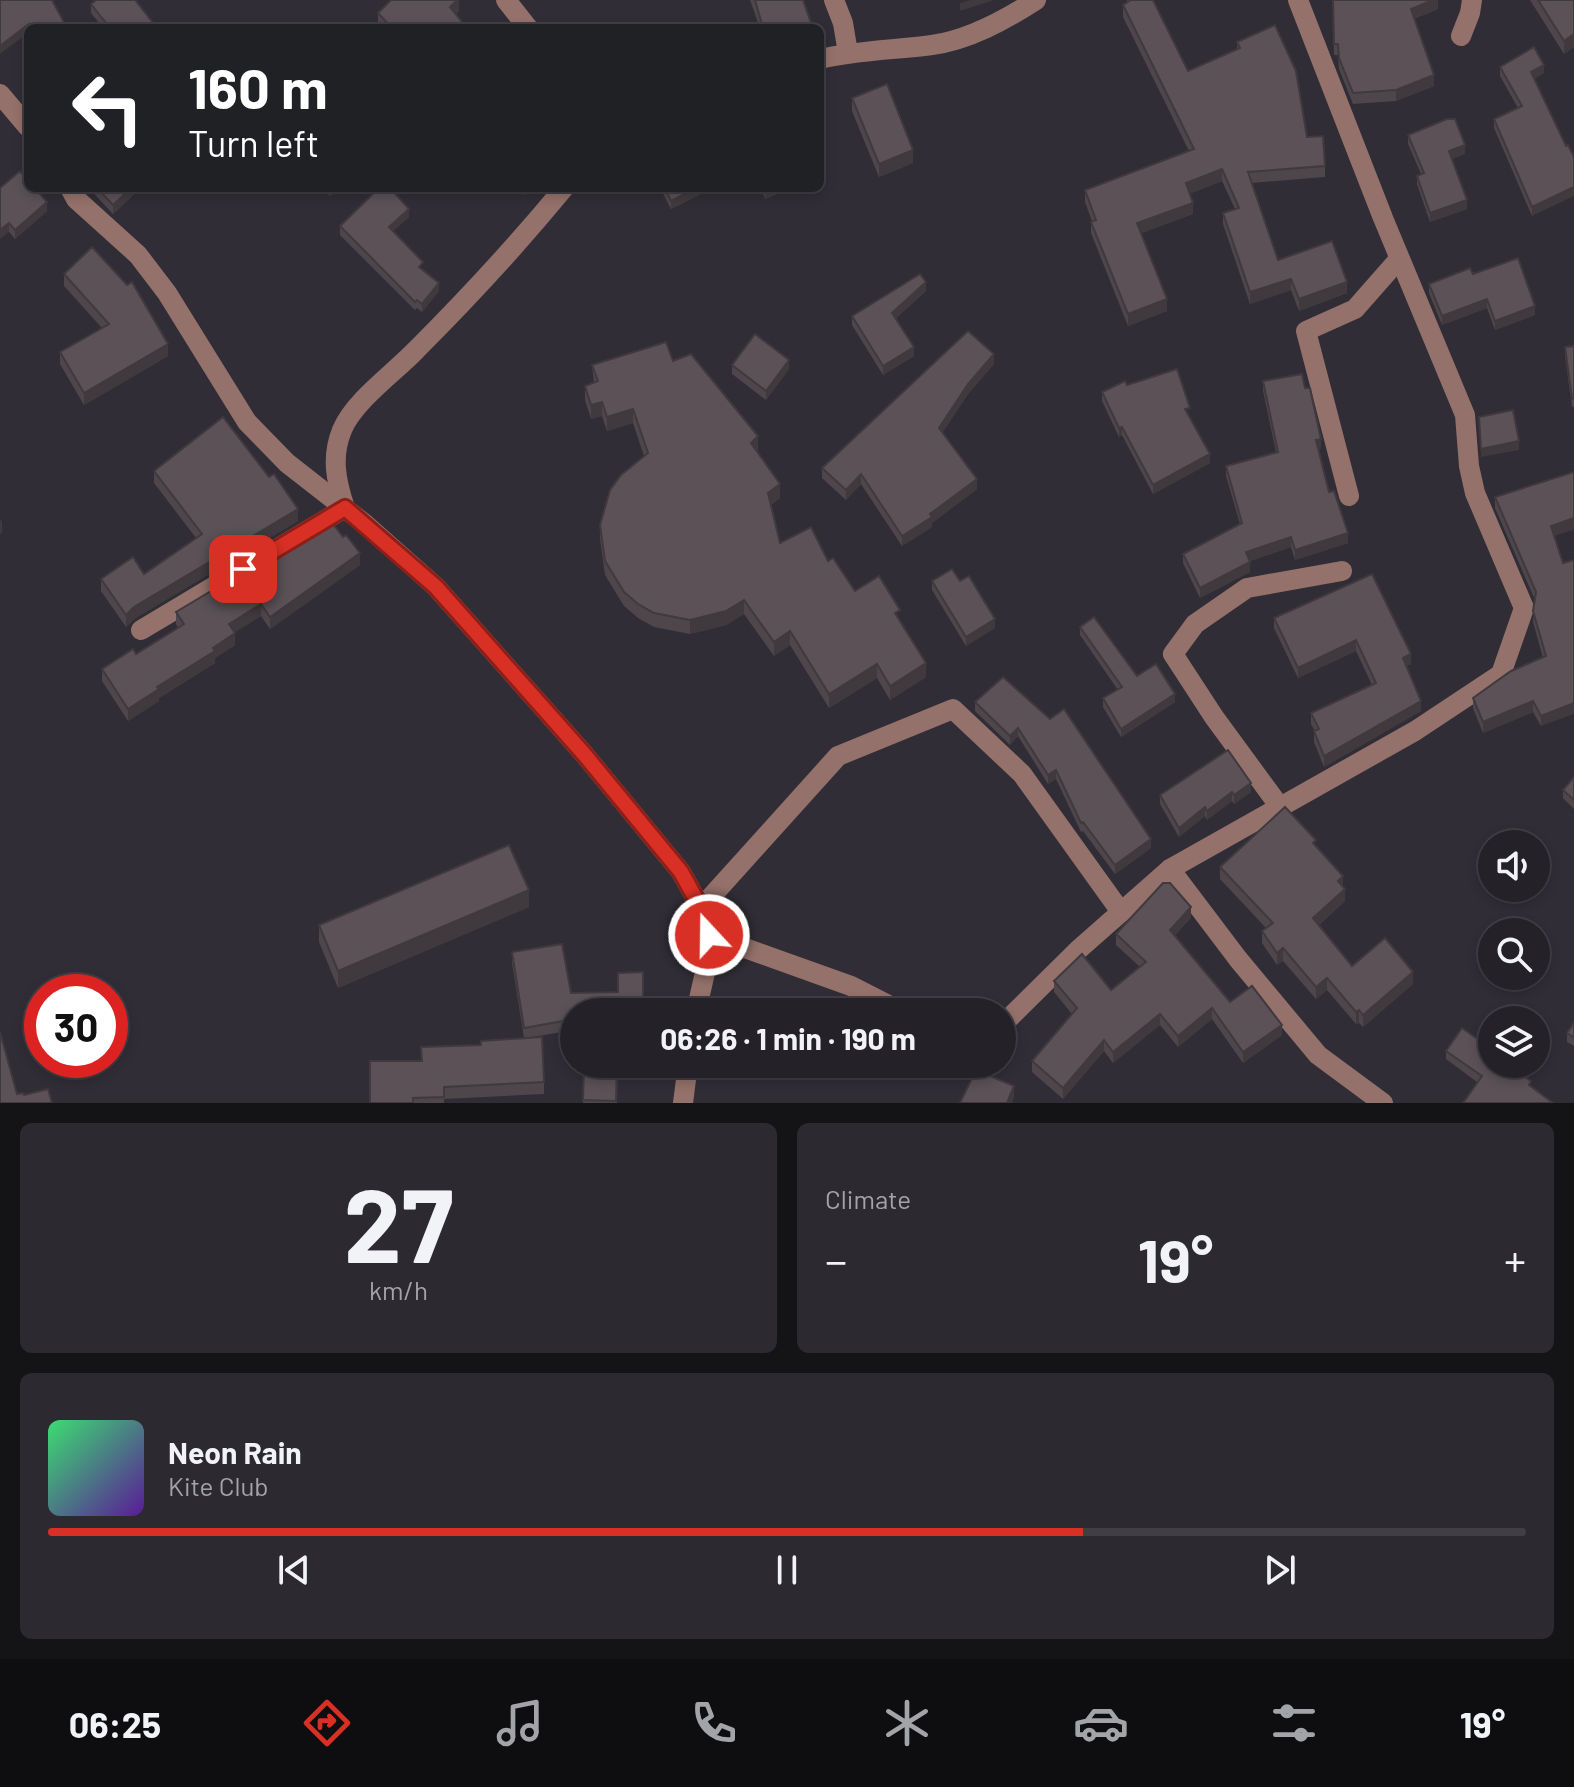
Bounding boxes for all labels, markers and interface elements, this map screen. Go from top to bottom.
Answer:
text: 160 m [188,53,328,120]
icon: left [56,56,160,160]
text: Turn left [188,121,319,164]
pin [209,535,277,603]
icon: arrive [221,547,265,591]
map controls [1478,830,1550,1078]
button: sound [1478,830,1550,902]
position arrow [667,893,751,977]
button: search [1478,918,1550,990]
speed limit sign: 30 [24,974,128,1078]
button: layers [1478,1006,1550,1078]
text: 06:26 · 1 min · 190 m [660,1020,916,1056]
text: 27 [344,1159,453,1284]
text: Climate [825,1183,911,1214]
text: 19° [1138,1223,1213,1295]
text: − [825,1233,847,1286]
text: + [1504,1233,1526,1286]
text: km/h [369,1274,428,1305]
text: Neon Rain [168,1434,302,1470]
text: Kite Club [168,1470,269,1501]
icon: previous [272,1548,316,1592]
icon: pause [765,1548,809,1592]
icon: next [1258,1548,1302,1592]
icon: directions [299,1695,355,1751]
icon: music [492,1695,548,1751]
icon: phone [686,1695,742,1751]
icon: climate [879,1695,935,1751]
icon: car [1073,1695,1129,1751]
icon: filters [1266,1695,1322,1751]
text: 06:25 [69,1702,161,1745]
text: 19° [1460,1702,1505,1745]

